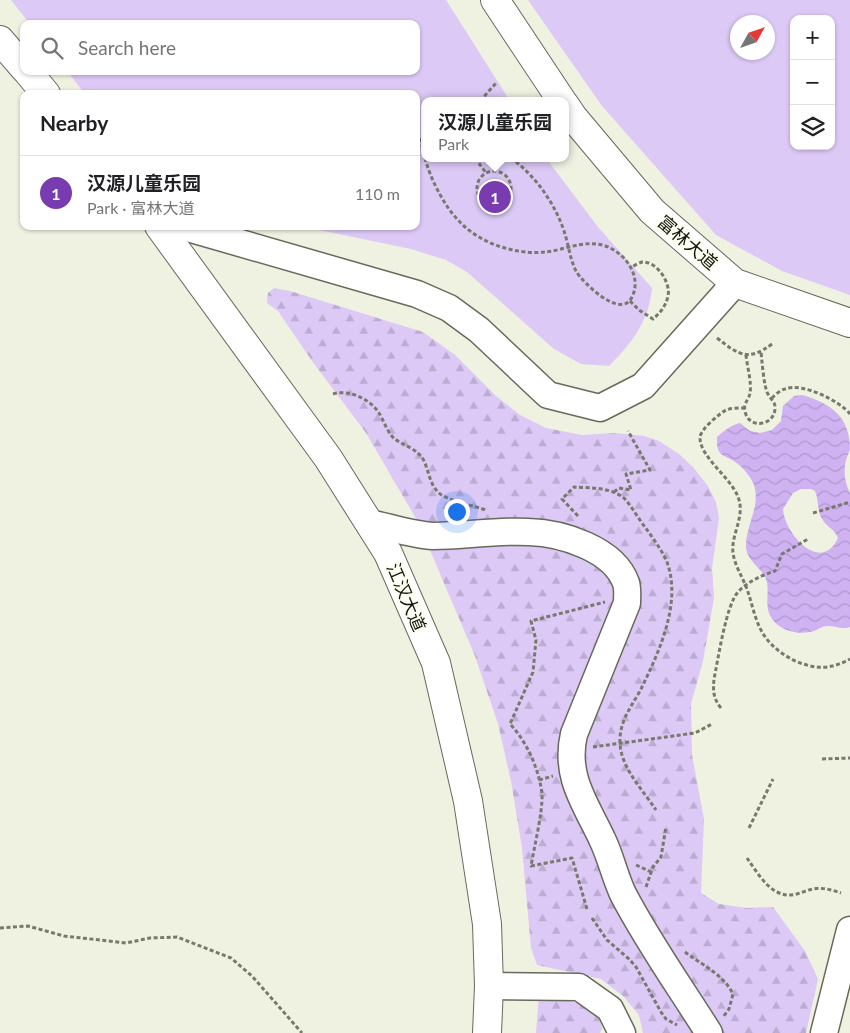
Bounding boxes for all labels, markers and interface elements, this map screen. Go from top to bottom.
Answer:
north arrow [730,15,775,60]
map controls [790,15,835,150]
button: + [790,15,835,60]
search box [20,20,420,75]
icon: search [38,34,66,62]
text: Search here [78,36,176,59]
button: − [790,60,835,105]
popup [421,97,569,162]
button: layers [790,105,835,150]
text: Nearby [40,110,108,135]
text: 汉源儿童乐园 [438,110,552,133]
text: Park [438,134,469,153]
text: 汉源儿童乐园 [87,171,201,194]
pin: 1 [479,178,511,216]
text: 1 [51,184,61,203]
text: 110 m [355,184,400,203]
text: Park · 富林大道 [87,198,195,217]
street label: 富林大道 [654,210,722,274]
your location [444,499,470,525]
street label: 江汉大道 [383,560,431,634]

